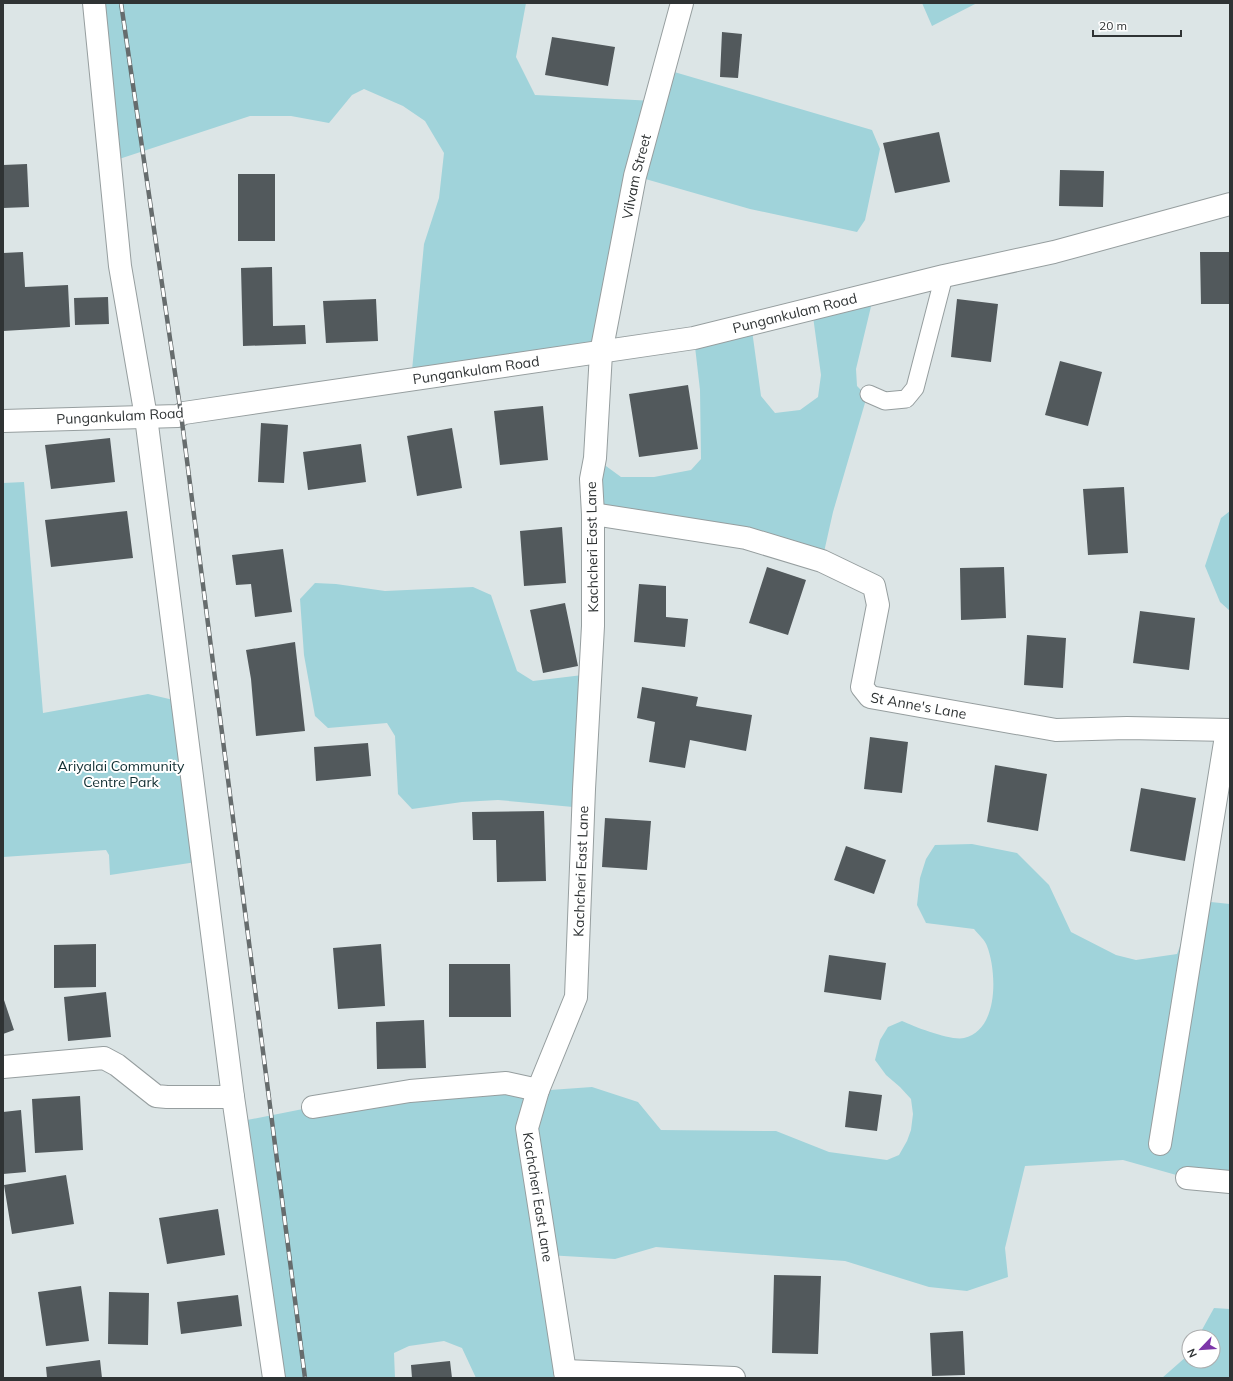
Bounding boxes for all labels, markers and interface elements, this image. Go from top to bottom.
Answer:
scale bar [1093,12,1181,38]
text: 20 m [1099,18,1127,33]
street label: Vilvam Street [618,132,655,221]
street label: Pungankulam Road [731,289,859,337]
street label: Pungankulam Road [412,352,541,388]
street label: Pungankulam Road [56,404,184,428]
street label: Kachcheri East Lane [582,481,602,613]
street label: St Anne's Lane [869,688,968,723]
park label: Ariyalai Community Centre Park [58,757,185,791]
street label: Kachcheri East Lane [569,805,592,937]
street label: Kachcheri East Lane [519,1131,557,1263]
north arrow [1181,1329,1221,1369]
text: N [1184,1347,1200,1360]

